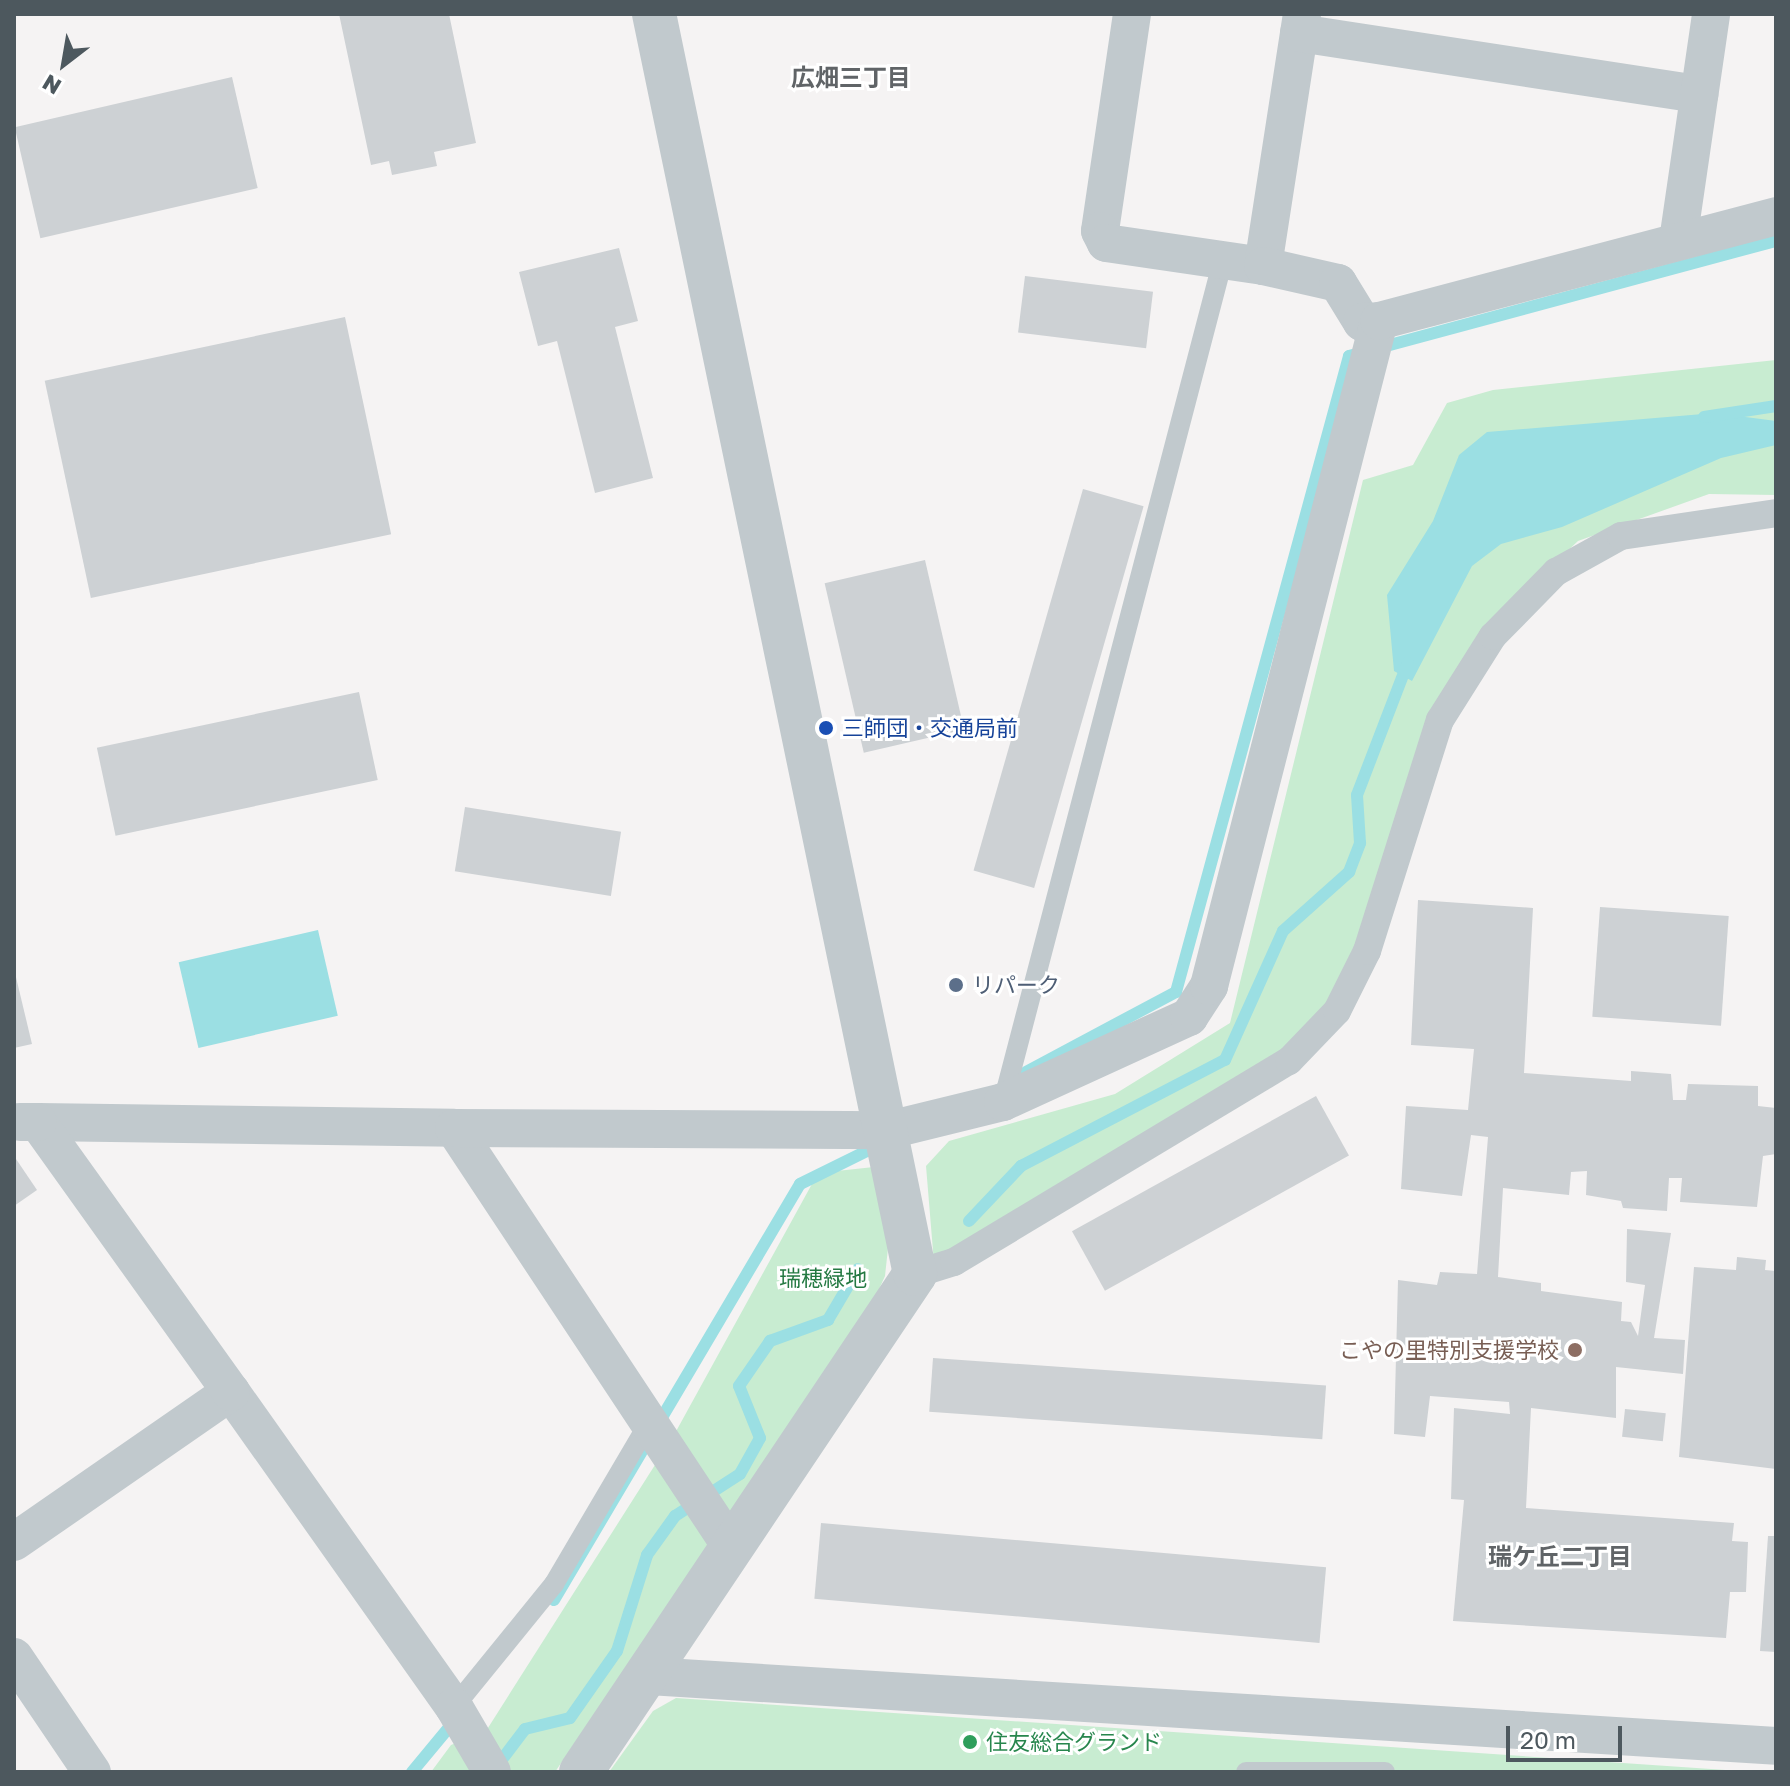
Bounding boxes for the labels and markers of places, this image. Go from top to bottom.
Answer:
place label: 三師団・交通局前 [842,715,1018,741]
marker: 三師団・交通局前 [817,719,835,737]
place label: リパーク [972,972,1060,998]
marker: リパーク [947,976,965,994]
place label: こやの里特別支援学校 [1339,1337,1559,1363]
marker: こやの里特別支援学校 [1566,1341,1584,1359]
place label: 住友総合グランド [986,1729,1162,1755]
marker: 住友総合グランド [961,1733,979,1751]

